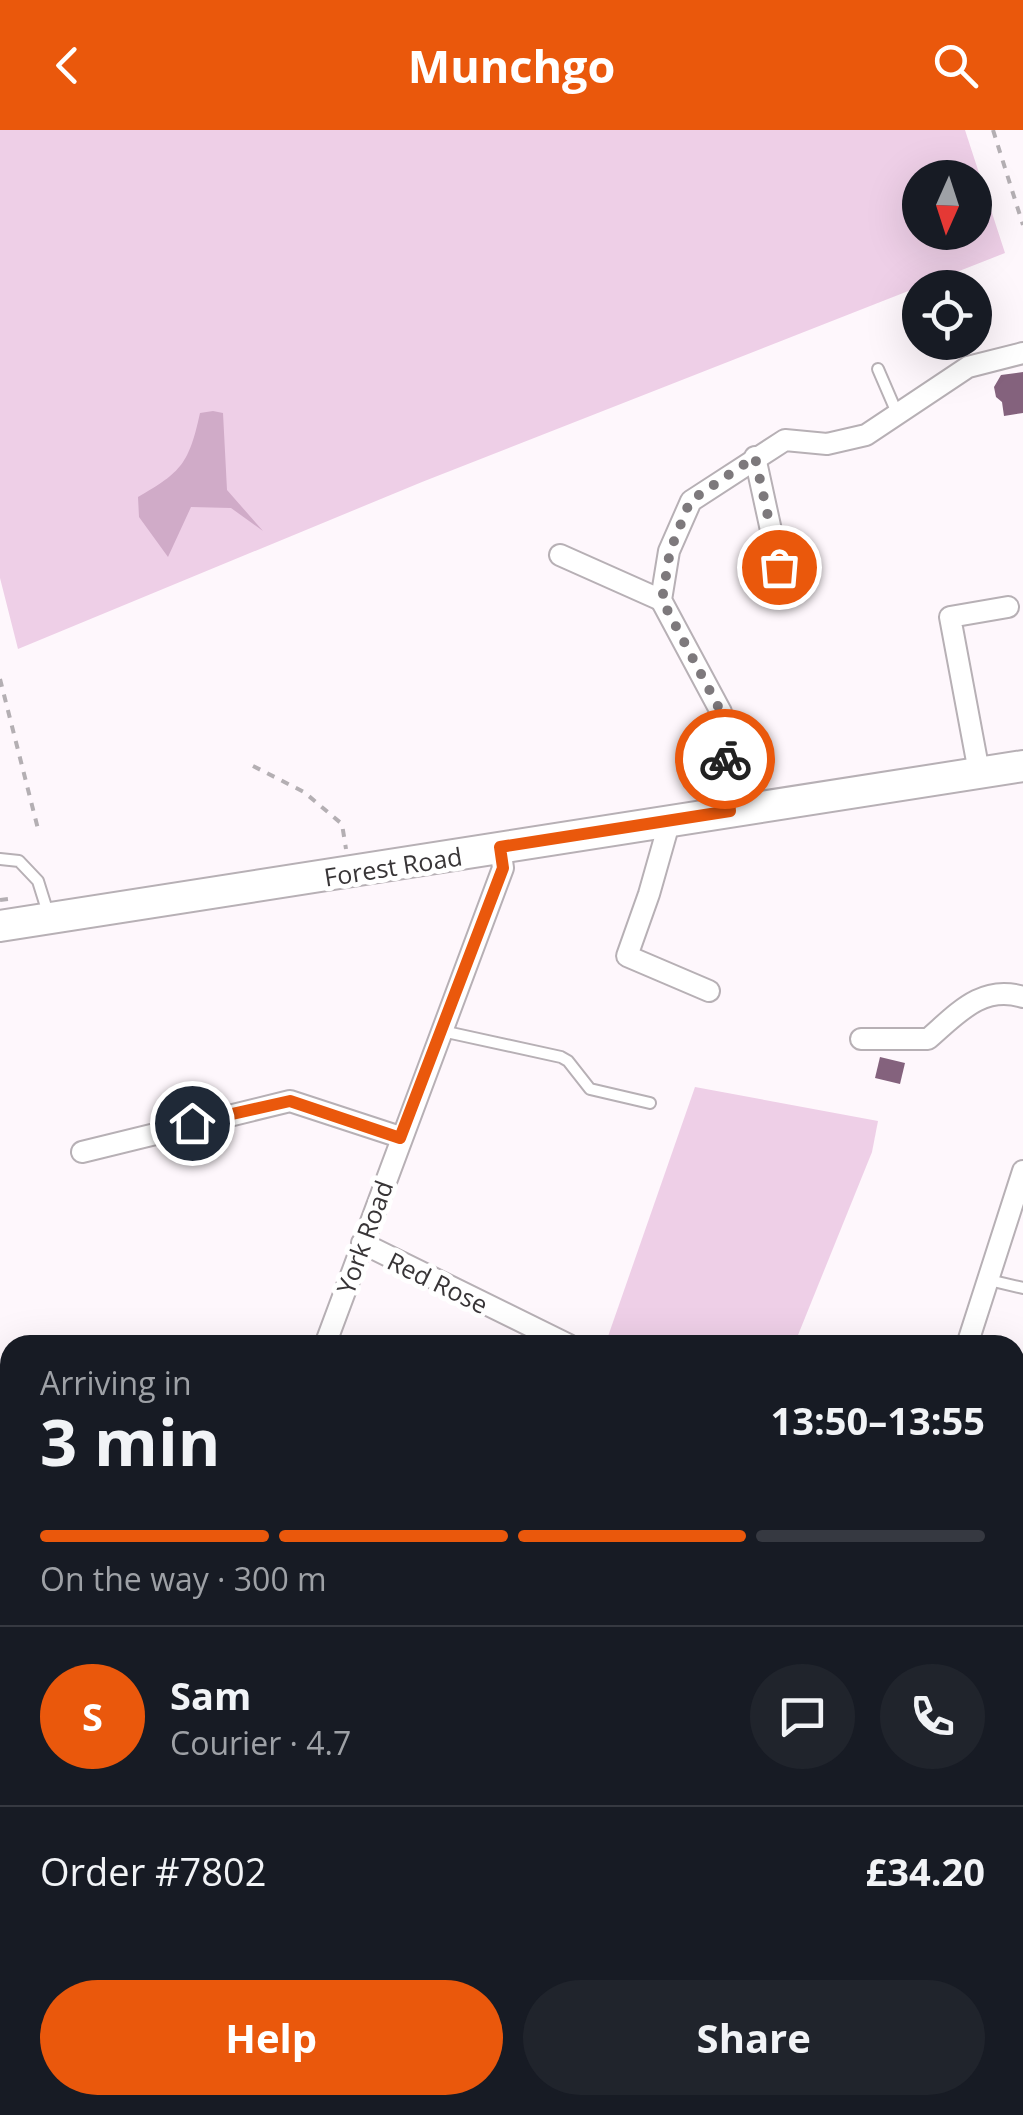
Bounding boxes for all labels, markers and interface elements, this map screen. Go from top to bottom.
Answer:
text: Munchgo [408,35,615,96]
icon: back [40,38,95,93]
icon: search [928,38,983,93]
north arrow [902,160,992,250]
map controls [902,160,992,360]
button: locate [902,270,992,360]
pin [737,525,822,610]
icon: bag [752,540,807,595]
courier [675,709,775,809]
icon: bike [698,732,753,787]
street label: Forest Road [322,838,464,894]
pin [150,1081,235,1166]
icon: home [165,1096,220,1151]
street label: York Road [328,1175,400,1299]
street label: Red Rose [382,1243,494,1321]
text: Arriving in [40,1361,192,1404]
text: 13:50–13:55 [771,1394,985,1446]
text: 3 min [40,1397,220,1485]
text: On the way · 300 m [40,1557,327,1600]
button: chat [750,1664,855,1769]
button: phone [880,1664,985,1769]
text: Sam [170,1669,251,1721]
text: S [82,1690,103,1742]
text: Courier · 4.7 [170,1721,351,1764]
text: Order #7802 [40,1845,267,1897]
text: £34.20 [866,1845,985,1897]
button: Help [40,1980,503,2095]
button: Share [523,1980,985,2095]

